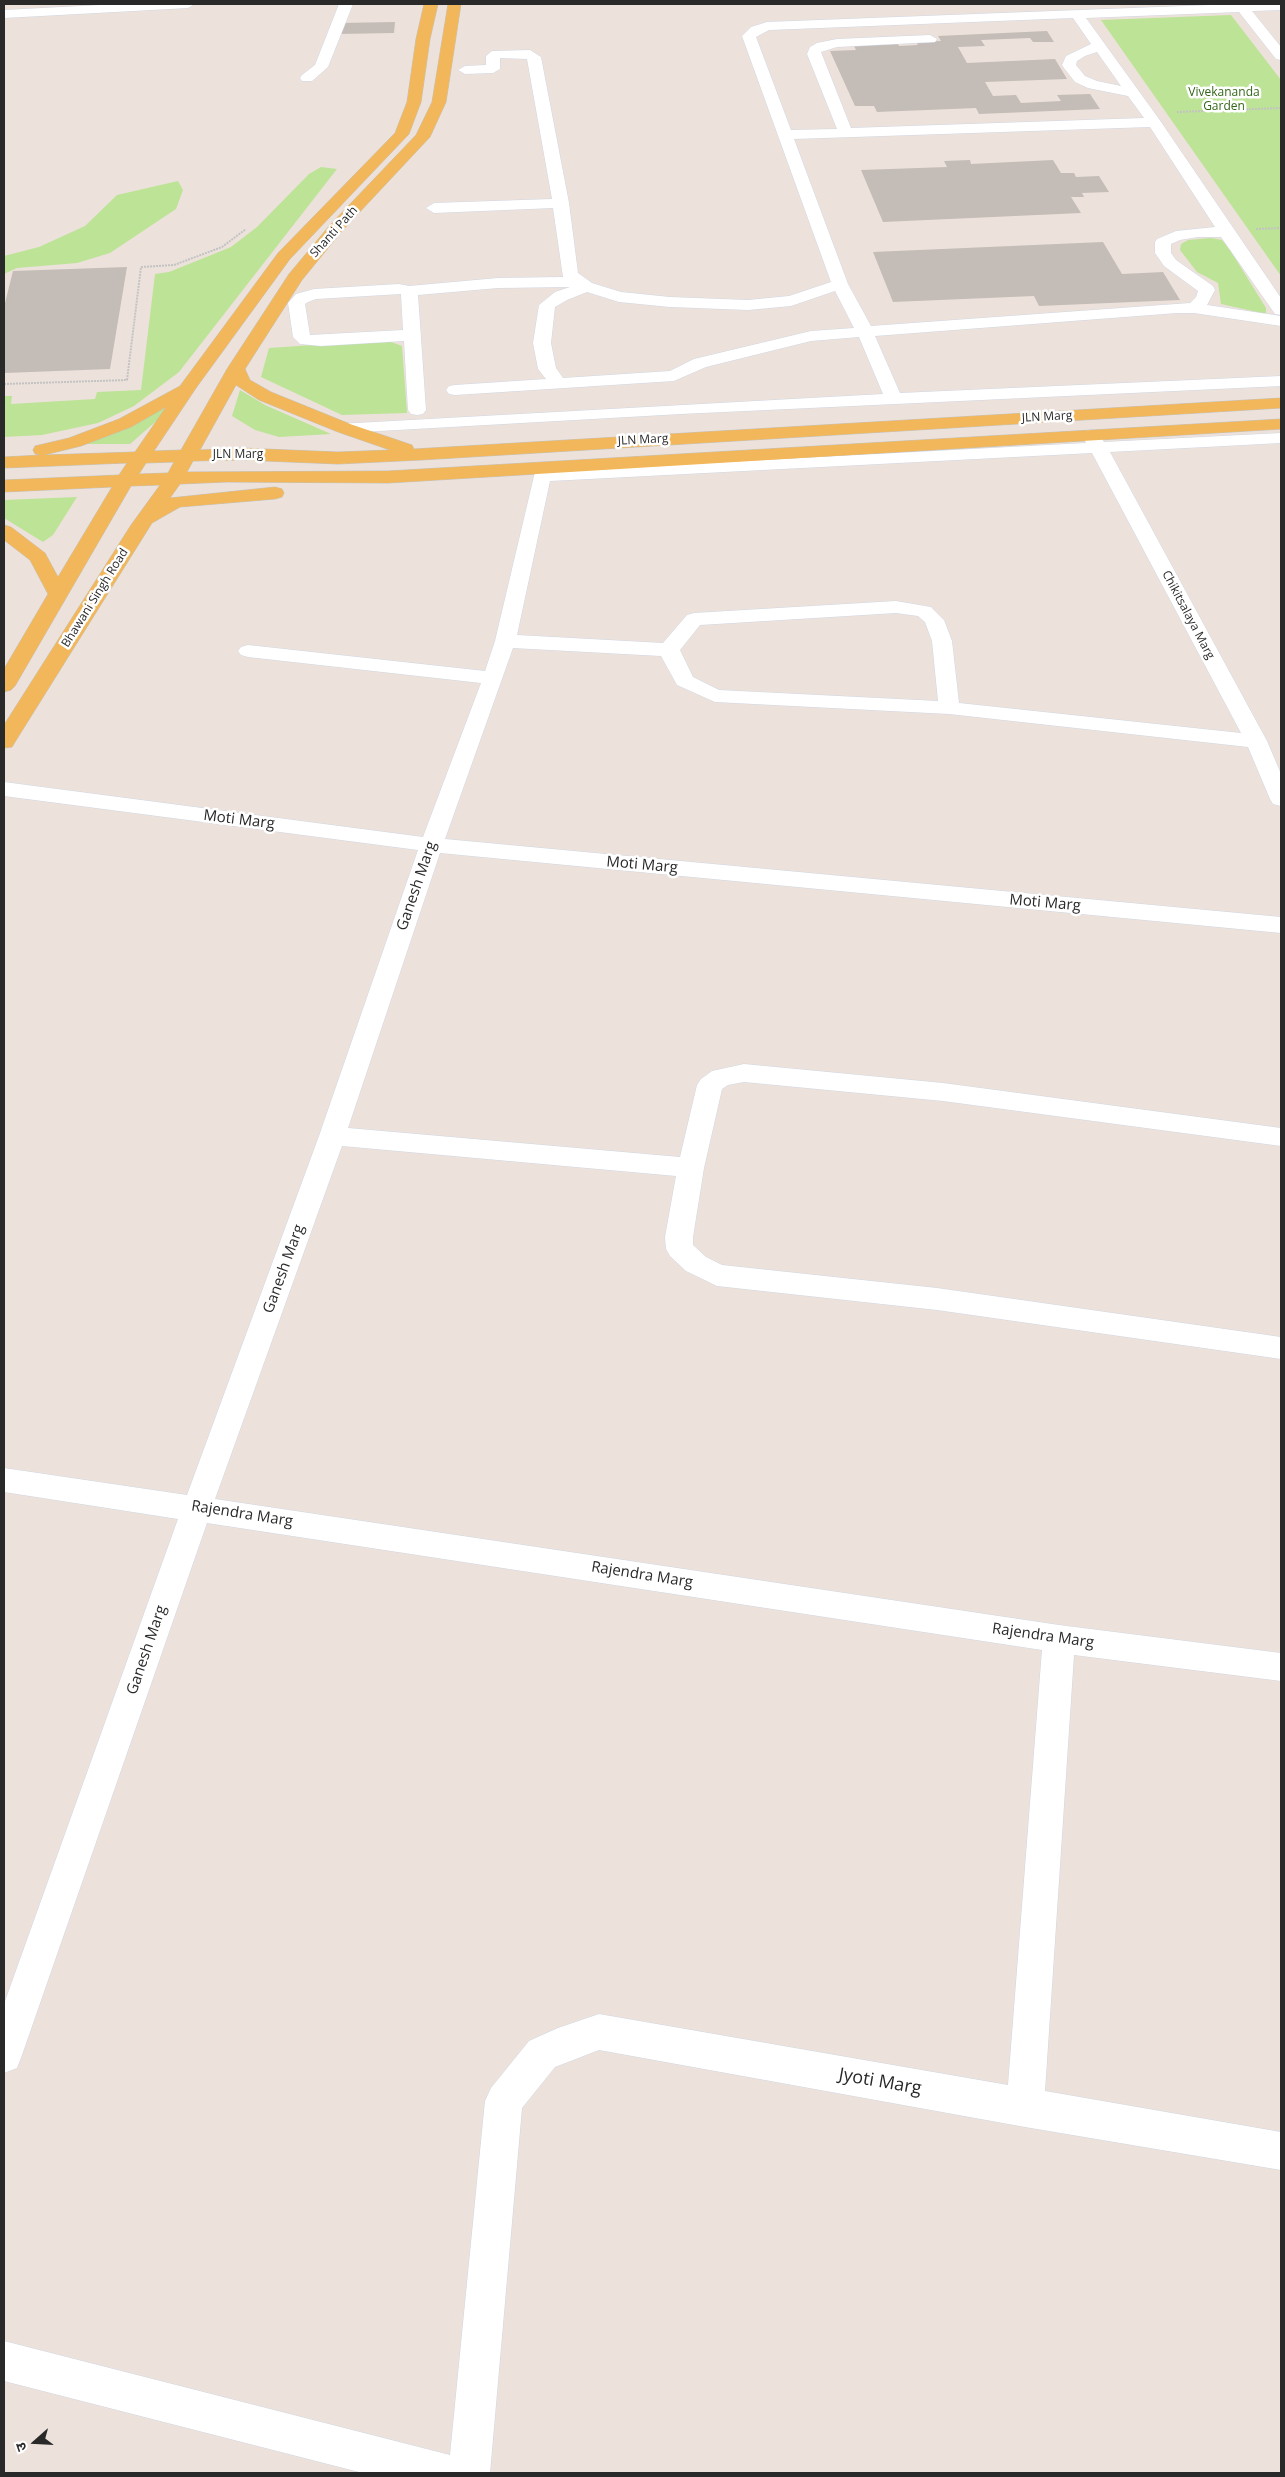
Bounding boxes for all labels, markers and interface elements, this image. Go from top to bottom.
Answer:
park label: Vivekananda Garden [1188,86,1260,114]
street label: Shanti Path [307,203,361,261]
street label: JLN Marg [1021,408,1073,426]
street label: JLN Marg [617,431,669,449]
street label: JLN Marg [213,448,263,462]
street label: Bhawani Singh Road [59,546,131,650]
street label: Chikitsalaya Marg [1159,568,1217,662]
street label: Moti Marg [202,807,276,833]
street label: Ganesh Marg [393,839,441,933]
street label: Moti Marg [606,853,678,877]
street label: Moti Marg [1009,891,1081,915]
street label: Ganesh Marg [260,1222,308,1316]
street label: Rajendra Marg [190,1497,294,1531]
street label: Rajendra Marg [590,1558,694,1592]
street label: Ganesh Marg [123,1603,171,1697]
street label: Rajendra Marg [991,1620,1095,1652]
street label: Jyoti Marg [837,2064,923,2100]
north arrow [10,2417,60,2467]
text: उ [10,2440,31,2454]

